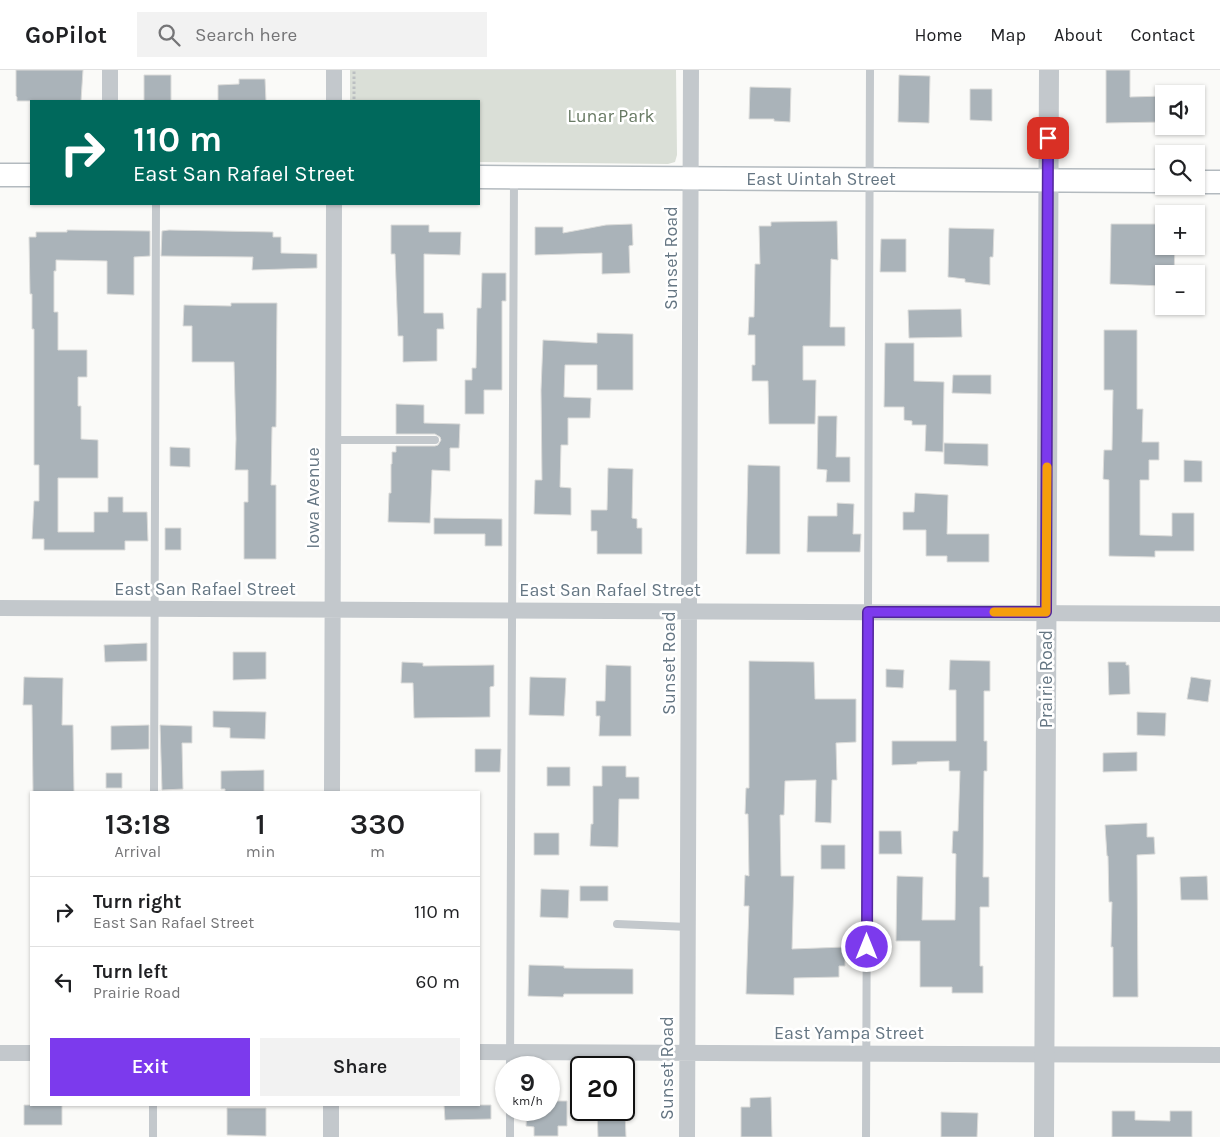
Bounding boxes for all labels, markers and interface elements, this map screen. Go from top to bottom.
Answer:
search box [137,12,487,57]
text: GoPilot [25,21,107,49]
icon: search [155,21,183,49]
text: Search here [195,24,297,46]
text: Home [914,24,962,46]
text: Map [990,24,1026,46]
text: About [1054,24,1103,46]
text: Contact [1131,24,1195,46]
map controls [1155,85,1205,315]
button: sound [1155,85,1205,135]
park label: Lunar Park [567,105,655,127]
pin [1027,117,1069,159]
text: 110 m [133,119,222,160]
icon: right [50,120,115,185]
icon: arrive [1034,124,1062,152]
button: search [1155,145,1205,195]
text: East San Rafael Street [133,161,355,187]
street label: East Uintah Street [746,168,896,190]
button: + [1155,205,1205,255]
street label: Sunset Road [660,206,682,310]
button: − [1155,265,1205,315]
street label: Iowa Avenue [302,447,324,549]
street label: East San Rafael Street [114,578,296,600]
street label: East San Rafael Street [519,579,701,601]
street label: Sunset Road [658,611,680,715]
street label: Prairie Road [1035,630,1057,728]
text: 13:18 [105,806,171,842]
text: 1 [255,806,266,842]
text: 330 [350,806,405,842]
text: Arrival [114,842,161,861]
text: min [246,842,275,861]
text: m [370,842,385,861]
text: Turn right [93,891,182,913]
icon: right [50,898,78,926]
text: 110 m [414,901,460,923]
text: East San Rafael Street [93,913,254,932]
position arrow [840,920,892,972]
text: Turn left [93,961,168,983]
icon: left [50,968,78,996]
text: 60 m [416,971,460,993]
text: Prairie Road [93,983,181,1002]
street label: Sunset Road [656,1016,678,1120]
street label: East Yampa Street [774,1022,924,1044]
button: Exit [50,1038,250,1096]
button: Share [260,1038,460,1096]
speed limit sign: 20 [570,1056,635,1121]
text: 9 [520,1068,535,1097]
text: km/h [512,1094,543,1108]

